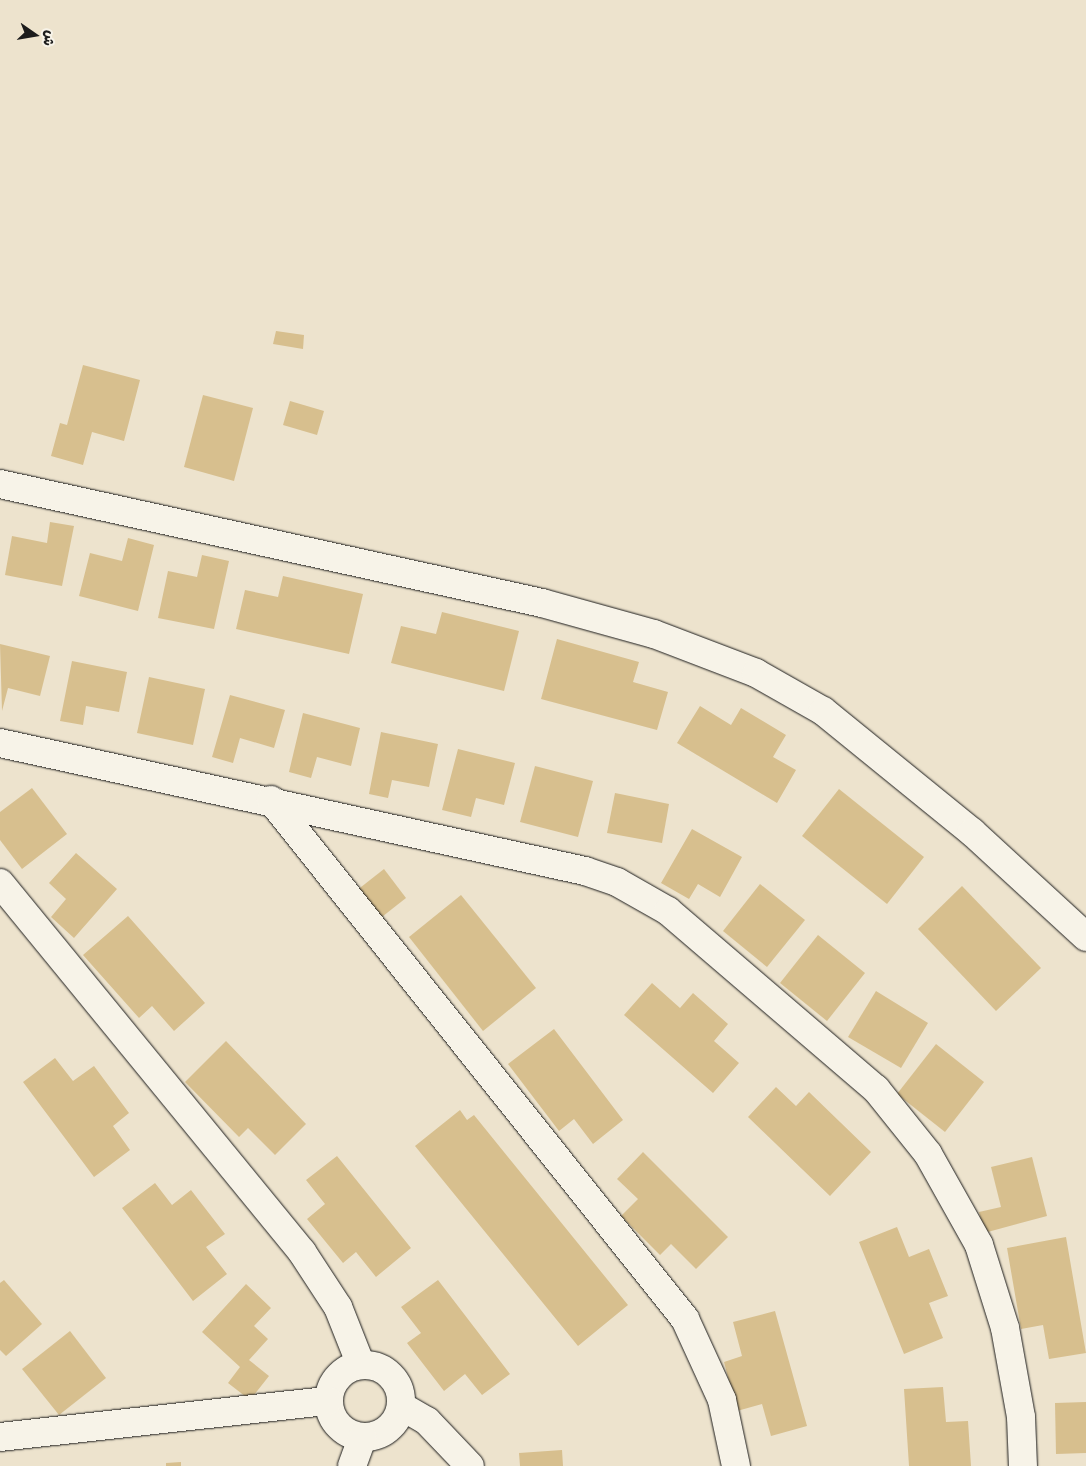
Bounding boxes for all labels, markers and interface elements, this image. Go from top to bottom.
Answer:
north arrow [10,10,60,60]
text: ش [39,29,60,48]

